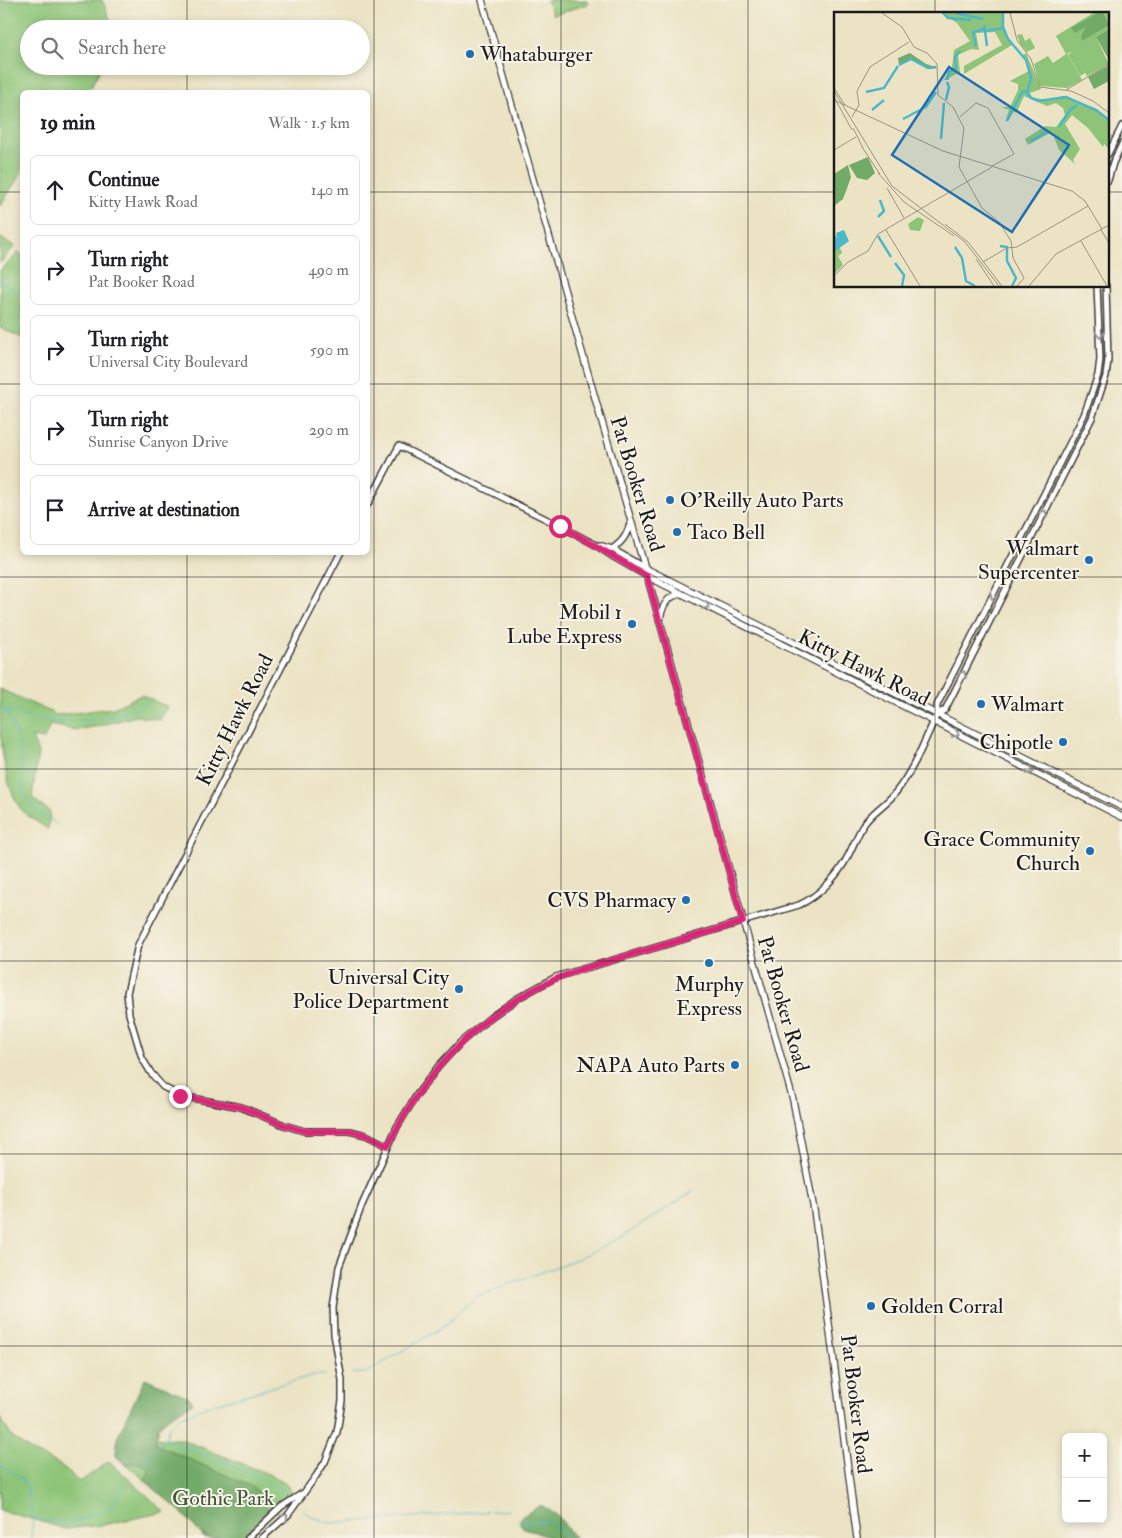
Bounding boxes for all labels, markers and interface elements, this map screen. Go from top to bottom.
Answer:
inset map [834,12,1110,288]
search box [20,20,370,75]
icon: search [38,34,66,62]
text: Search here [78,36,166,60]
place label: Whataburger [479,41,593,68]
marker: Whataburger [464,48,476,60]
text: 19 min [40,109,95,136]
text: Walk · 1.5 km [268,113,350,133]
text: Continue [88,168,159,192]
icon: ahead [41,176,69,204]
text: 140 m [311,180,349,200]
text: Kitty Hawk Road [88,192,198,212]
text: Turn right [88,248,168,272]
icon: right [41,256,69,284]
text: 490 m [308,260,349,280]
text: Pat Booker Road [88,272,195,292]
text: Turn right [88,328,168,352]
one-way arrow [1094,331,1105,339]
icon: right [41,336,69,364]
text: 590 m [310,340,349,360]
text: Universal City Boulevard [88,352,248,372]
text: Turn right [88,408,168,432]
street label: Pat Booker Road [604,413,671,556]
icon: right [41,416,69,444]
text: 290 m [309,420,349,440]
text: Sunrise Canyon Drive [88,432,228,452]
place label: O'Reilly Auto Parts [680,487,844,514]
marker: O'Reilly Auto Parts [664,494,676,506]
icon: arrive [41,496,69,524]
text: Arrive at destination [88,498,240,522]
one-way arrow [1038,509,1048,518]
route start [549,515,572,538]
place label: Taco Bell [687,519,766,546]
marker: Taco Bell [671,526,683,538]
place label: Walmart Supercenter [978,535,1079,586]
marker: Walmart Supercenter [1083,554,1095,566]
one-way arrow [989,591,999,600]
place label: Mobil 1 Lube Express [507,599,622,650]
one-way arrow [701,600,710,610]
marker: Mobil 1 Lube Express [626,618,638,630]
street label: Kitty Hawk Road [794,623,935,713]
street label: Kitty Hawk Road [190,649,280,790]
one-way arrow [957,670,967,679]
place label: Walmart [990,691,1064,718]
marker: Walmart [975,698,987,710]
one-way arrow [951,727,960,737]
place label: Chipotle [979,729,1053,756]
marker: Chipotle [1057,736,1069,748]
one-way arrow [1025,765,1034,775]
place label: Grace Community Church [923,826,1081,877]
marker: Grace Community Church [1084,845,1096,857]
place label: CVS Pharmacy [547,887,677,914]
marker: CVS Pharmacy [680,894,692,906]
street label: Pat Booker Road [751,933,815,1076]
marker: Murphy Express [703,957,715,969]
place label: Universal City Police Department [292,964,450,1015]
place label: Murphy Express [674,971,744,1022]
marker: Universal City Police Department [453,983,465,995]
place label: NAPA Auto Parts [576,1052,725,1079]
marker: NAPA Auto Parts [729,1059,741,1071]
route end [169,1085,192,1108]
place label: Golden Corral [881,1293,1004,1320]
marker: Golden Corral [865,1300,877,1312]
street label: Pat Booker Road [834,1333,878,1476]
map controls [1062,1433,1107,1523]
button: + [1062,1433,1107,1478]
button: − [1062,1478,1107,1523]
park label: Gothic Park [172,1485,274,1512]
one-way arrow [279,1514,288,1523]

